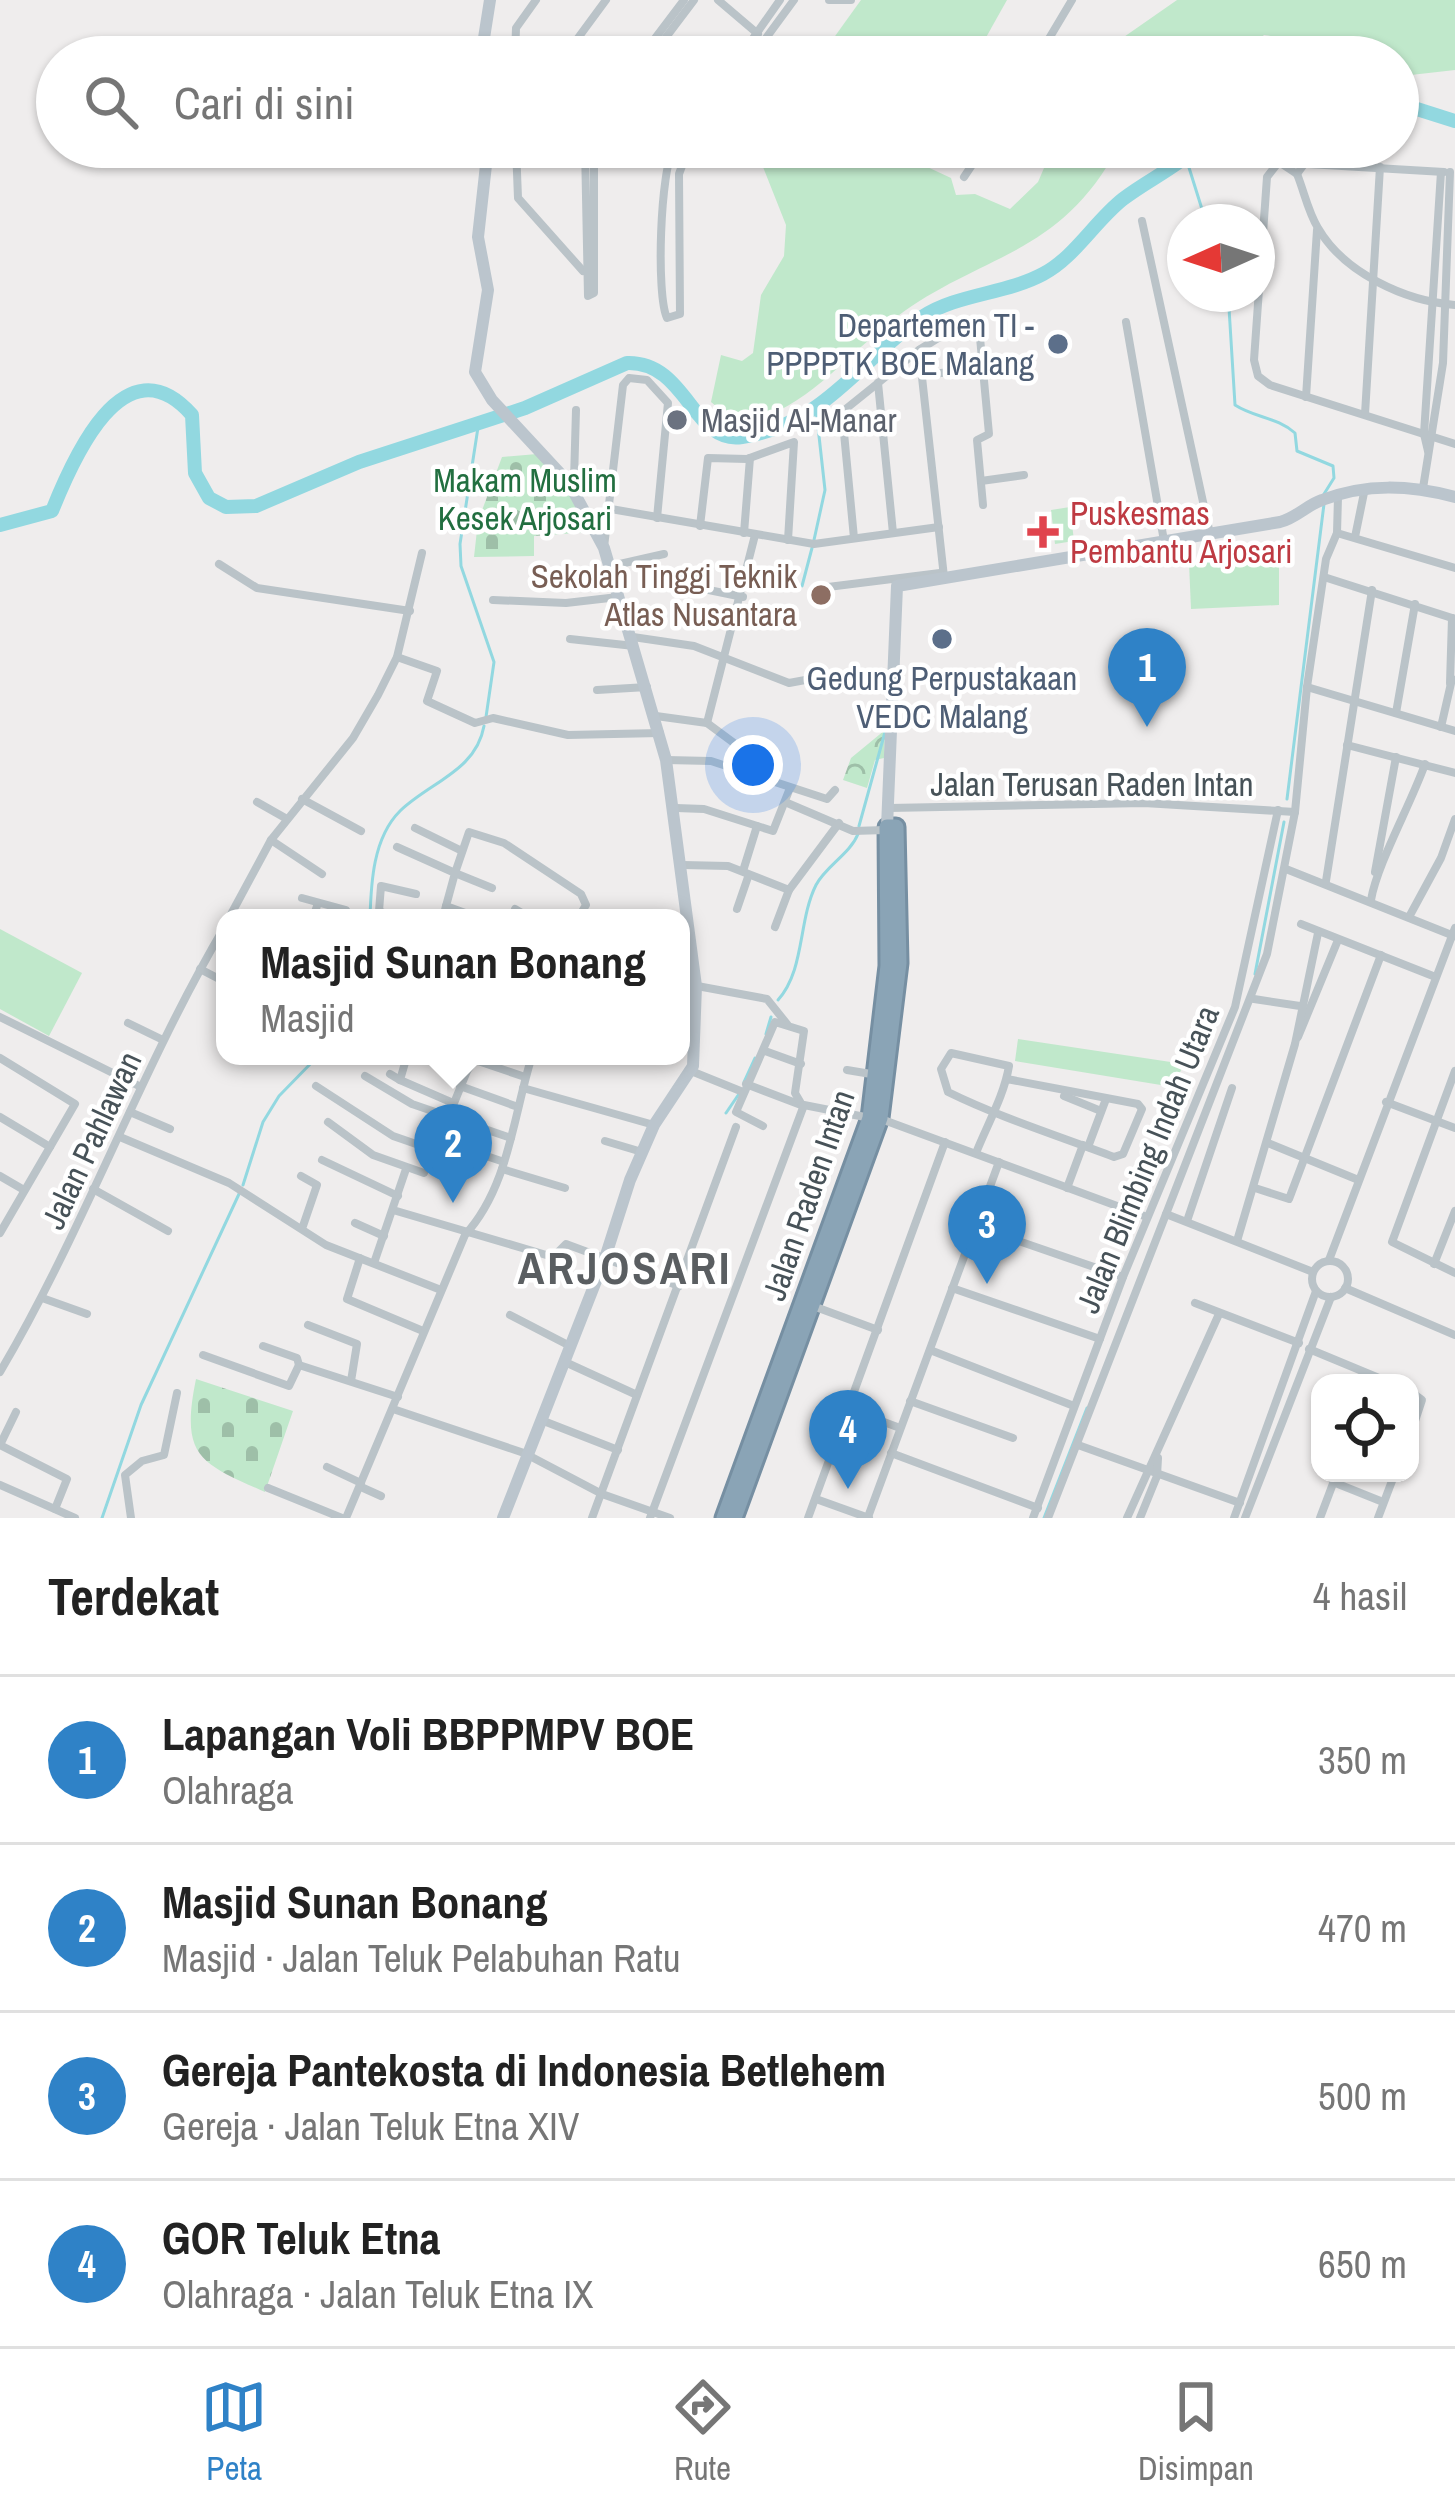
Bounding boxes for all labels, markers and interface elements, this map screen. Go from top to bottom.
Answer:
search box [36,36,1419,168]
icon: search [78,69,144,135]
text: Cari di sini [174,72,355,133]
north arrow [1167,204,1275,312]
place label: Departemen TI - PPPPTK BOE Malang [766,303,1034,385]
marker: Departemen TI - PPPPTK BOE Malang [1045,331,1071,357]
place label: Masjid Al-Manar [701,398,897,442]
marker: Masjid Al-Manar [664,407,690,433]
park label: Makam Muslim Kesek Arjosari [433,458,617,540]
place label: Puskesmas Pembantu Arjosari [1070,491,1293,573]
marker: Puskesmas Pembantu Arjosari [1027,516,1059,548]
place label: Sekolah Tinggi Teknik Atlas Nusantara [531,554,797,636]
marker: Sekolah Tinggi Teknik Atlas Nusantara [808,582,834,608]
marker: Gedung Perpustakaan VEDC Malang [929,626,955,652]
pin: 1 [1108,628,1186,727]
place label: Gedung Perpustakaan VEDC Malang [807,656,1077,738]
your location [723,735,783,795]
street label: Jalan Terusan Raden Intan [931,762,1253,806]
popup [216,909,690,1065]
text: Masjid Sunan Bonang [260,931,646,992]
text: Masjid [260,992,354,1044]
street label: Jalan Blimbing Indah Utara [1065,999,1229,1319]
street label: Jalan Pahlawan [31,1044,151,1236]
street label: Jalan Raden Intan [751,1084,865,1306]
pin: 2 [414,1104,492,1203]
pin: 3 [948,1185,1026,1284]
district label: ARJOSARI [518,1237,732,1298]
map controls [1311,1374,1419,1482]
button: locate [1311,1374,1419,1482]
pin: 4 [809,1390,887,1489]
text: Terdekat [48,1562,219,1631]
text: 4 hasil [1313,1570,1407,1622]
text: Lapangan Voli BBPPMPV BOE [162,1703,695,1764]
text: 1 [78,1734,96,1786]
text: 350 m [1318,1734,1407,1786]
text: Olahraga [162,1764,294,1816]
text: Masjid Sunan Bonang [162,1871,547,1932]
text: 2 [78,1902,96,1954]
text: 470 m [1318,1902,1407,1954]
text: Masjid · Jalan Teluk Pelabuhan Ratu [162,1932,681,1984]
text: Gereja Pantekosta di Indonesia Betlehem [162,2039,886,2100]
text: 3 [78,2070,96,2122]
text: 500 m [1318,2070,1407,2122]
text: Gereja · Jalan Teluk Etna XIV [162,2100,579,2152]
text: GOR Teluk Etna [162,2207,440,2268]
text: 4 [78,2238,96,2290]
text: 650 m [1318,2238,1407,2290]
text: Olahraga · Jalan Teluk Etna IX [162,2268,593,2320]
tab: Peta [201,2374,267,2490]
tab: Rute [670,2374,736,2490]
tab: Disimpan [1138,2374,1254,2490]

